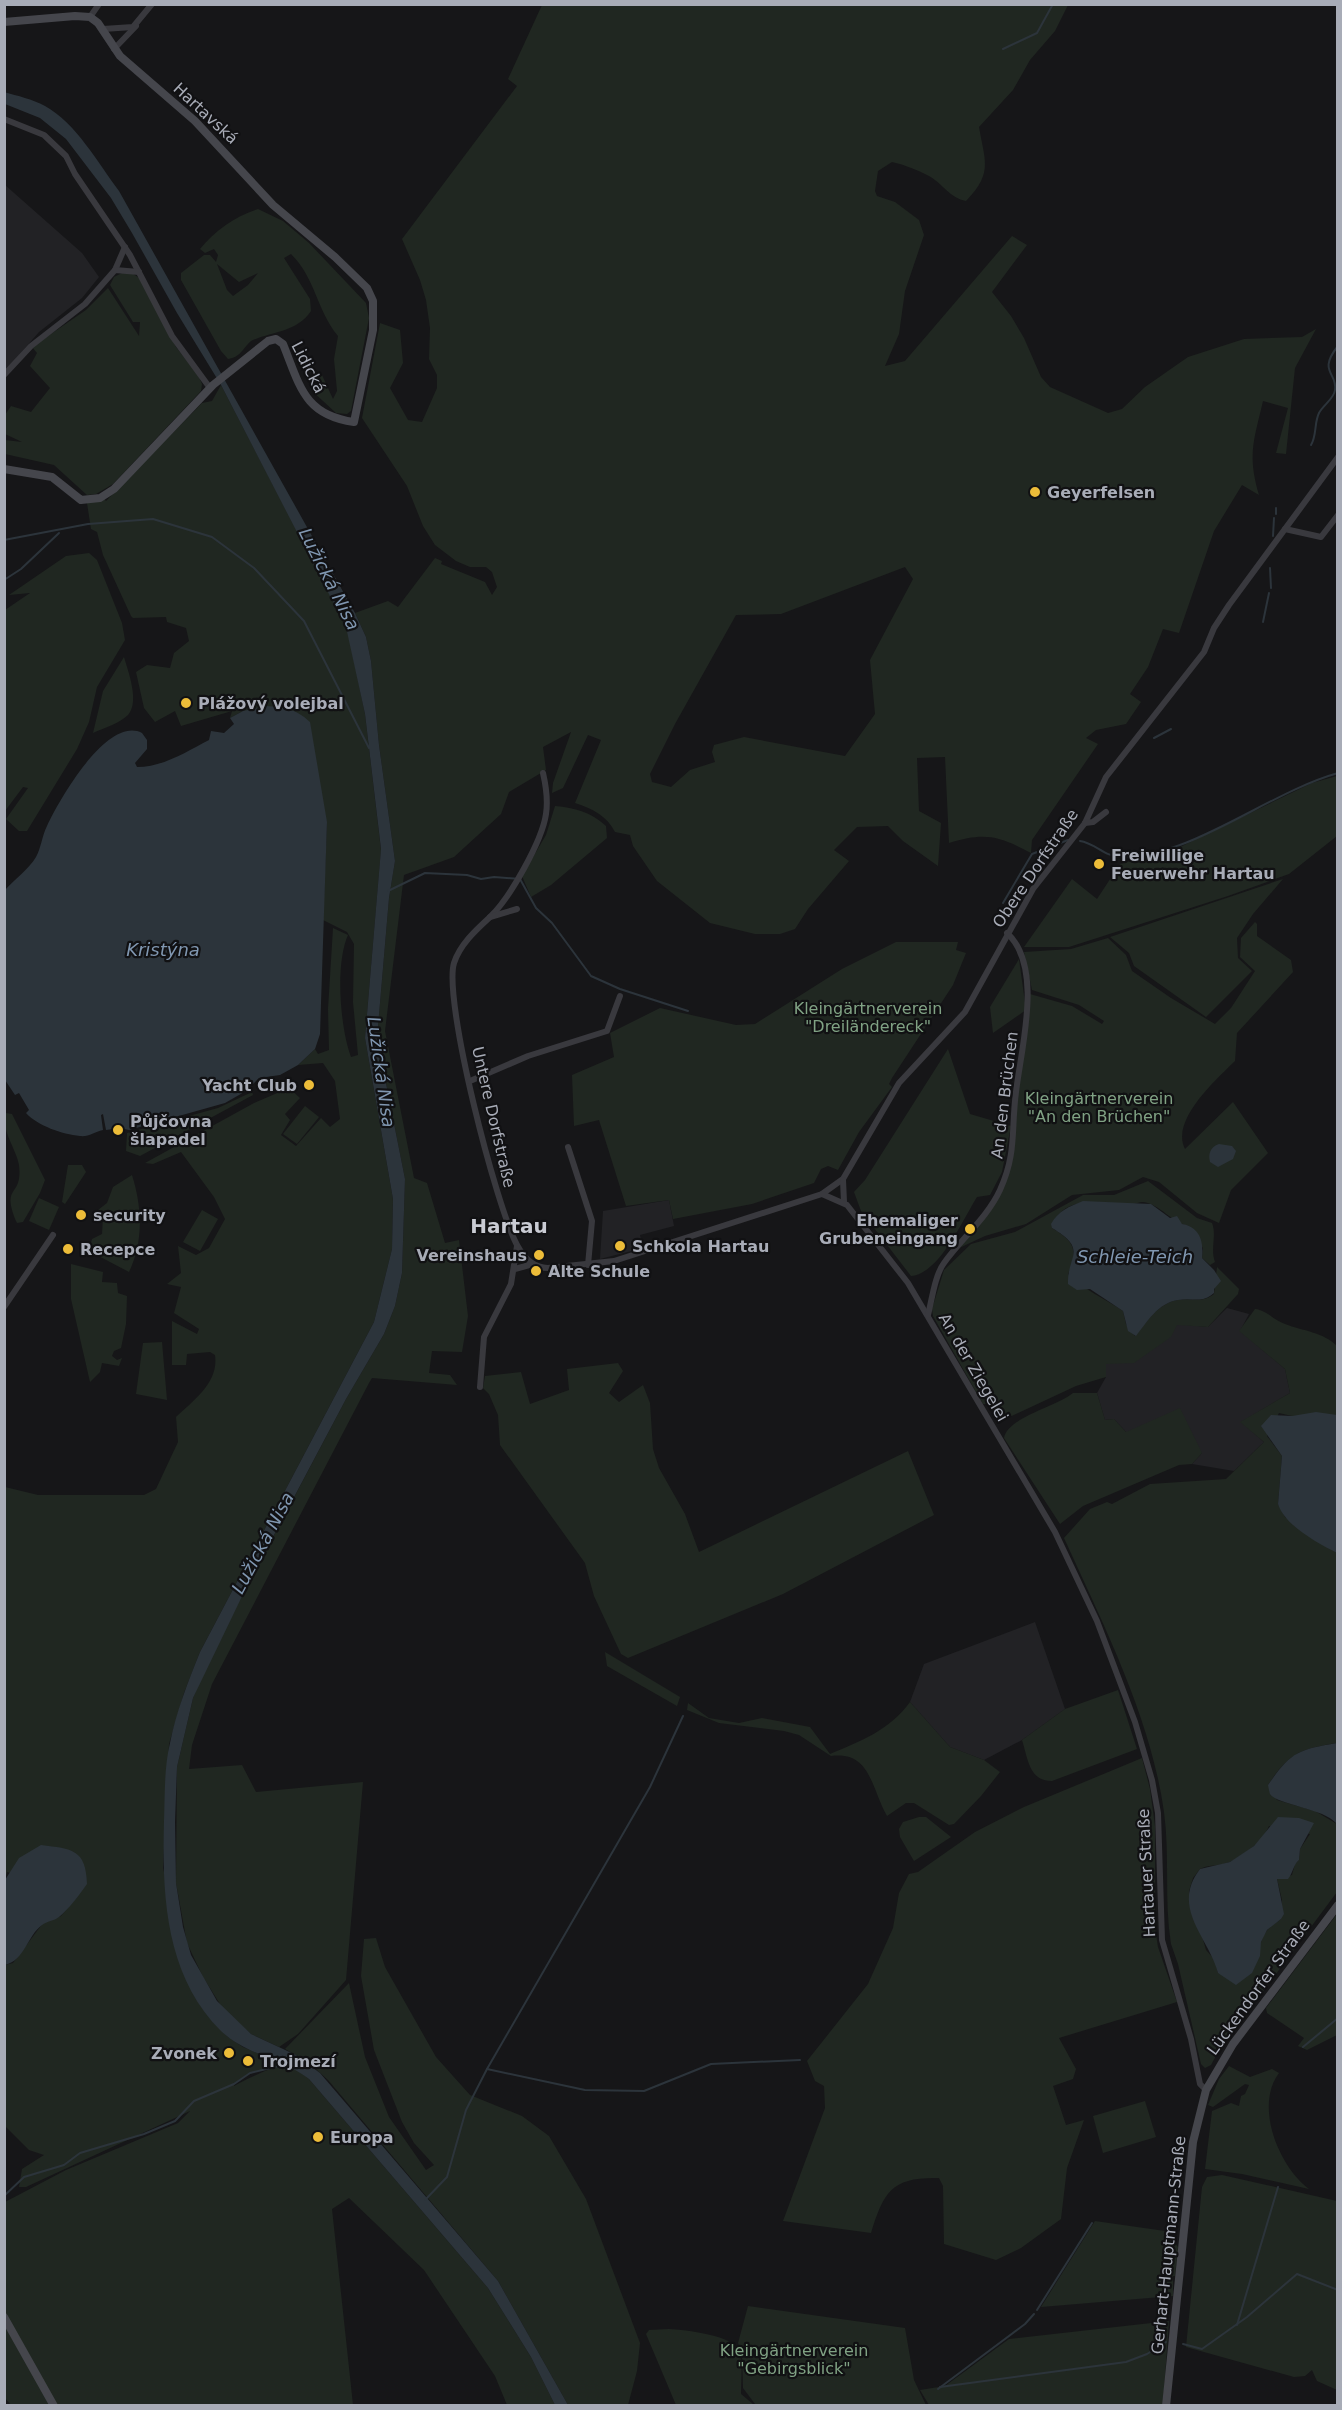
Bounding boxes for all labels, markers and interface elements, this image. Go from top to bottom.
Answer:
street label: Hartavská [170,79,242,148]
street label: Lidická [287,338,330,396]
place label: Geyerfelsen [1047,483,1155,502]
marker: Geyerfelsen [1028,485,1042,499]
water label: Lužická Nisa [295,524,364,633]
place label: Plážový volejbal [198,694,344,713]
marker: Plážový volejbal [179,696,193,710]
street label: Obere Dorfstraße [989,805,1082,931]
place label: Freiwillige Feuerwehr Hartau [1111,846,1275,883]
marker: Freiwillige Feuerwehr Hartau [1092,857,1106,871]
water label: Kristýna [126,939,200,960]
park label: Kleingärtnerverein "Dreiländereck" [794,999,942,1036]
water label: Lužická Nisa [363,1015,400,1129]
street label: An den Brüchen [987,1030,1022,1160]
street label: Untere Dorfstraße [468,1045,519,1190]
place label: Yacht Club [201,1076,297,1095]
marker: Yacht Club [302,1078,316,1092]
park label: Kleingärtnerverein "An den Brüchen" [1025,1089,1173,1126]
place label: Půjčovna šlapadel [130,1112,212,1149]
marker: Půjčovna šlapadel [111,1123,125,1137]
place label: security [93,1206,166,1225]
marker: security [74,1208,88,1222]
place label: Ehemaliger Grubeneingang [819,1211,958,1248]
district label: Hartau [470,1214,548,1238]
marker: Ehemaliger Grubeneingang [963,1222,977,1236]
place label: Schkola Hartau [632,1237,769,1256]
marker: Schkola Hartau [613,1239,627,1253]
place label: Recepce [80,1240,155,1259]
marker: Recepce [61,1242,75,1256]
place label: Vereinshaus [416,1246,527,1265]
water label: Schleie-Teich [1077,1246,1193,1267]
marker: Vereinshaus [532,1248,546,1262]
place label: Alte Schule [548,1262,650,1281]
marker: Alte Schule [529,1264,543,1278]
street label: An der Ziegelei [935,1310,1012,1425]
water label: Lužická Nisa [227,1488,298,1597]
street label: Hartauer Straße [1134,1808,1159,1938]
street label: Lückendorfer Straße [1203,1916,1314,2059]
place label: Zvonek [151,2044,217,2063]
marker: Zvonek [222,2046,236,2060]
place label: Trojmezí [260,2052,337,2071]
marker: Trojmezí [241,2054,255,2068]
place label: Europa [330,2128,393,2147]
marker: Europa [311,2130,325,2144]
street label: Gerhart-Hauptmann-Straße [1148,2135,1189,2355]
park label: Kleingärtnerverein "Gebirgsblick" [720,2341,868,2378]

